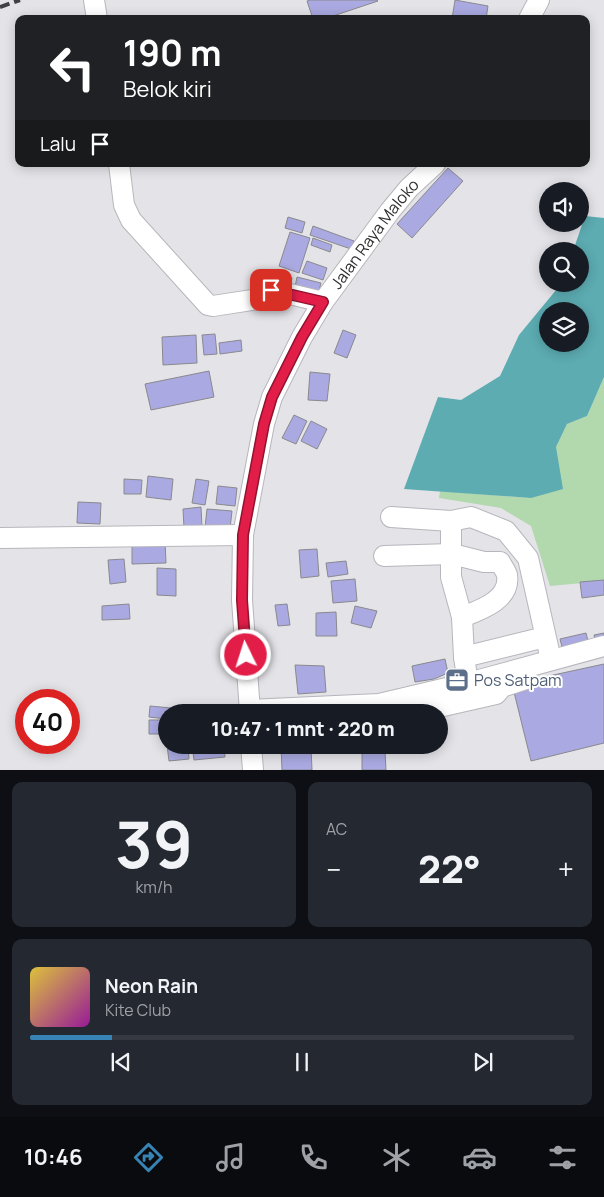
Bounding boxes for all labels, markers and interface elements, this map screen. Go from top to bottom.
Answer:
text: 190 m [123,29,222,77]
icon: left [40,35,105,100]
text: Belok kiri [123,74,212,104]
icon: arrive [86,130,114,158]
text: Lalu [40,131,76,157]
street label: Jalan Raya Maloko [325,174,423,293]
map controls [539,182,589,352]
button: sound [539,182,589,232]
button: search [539,242,589,292]
pin [250,269,292,311]
icon: arrive [257,276,285,304]
button: layers [539,302,589,352]
position arrow [219,628,271,680]
office icon: Pos Satpam [444,667,470,693]
place label: Pos Satpam [474,669,562,691]
speed limit sign: 40 [15,689,80,754]
text: 10:47 · 1 mnt · 220 m [211,716,395,742]
text: 39 [115,799,193,888]
text: AC [326,818,347,840]
text: 22° [418,842,481,894]
text: − [326,850,341,888]
text: + [558,850,574,888]
text: km/h [135,876,173,898]
text: Neon Rain [105,973,198,999]
text: Kite Club [105,999,171,1021]
icon: previous [107,1048,135,1076]
icon: pause [288,1048,316,1076]
icon: next [469,1048,497,1076]
icon: directions [131,1140,166,1175]
icon: music [213,1140,248,1175]
icon: phone [296,1140,331,1175]
icon: climate [379,1140,414,1175]
icon: car [462,1140,497,1175]
icon: filters [545,1140,580,1175]
text: 10:46 [24,1142,83,1172]

